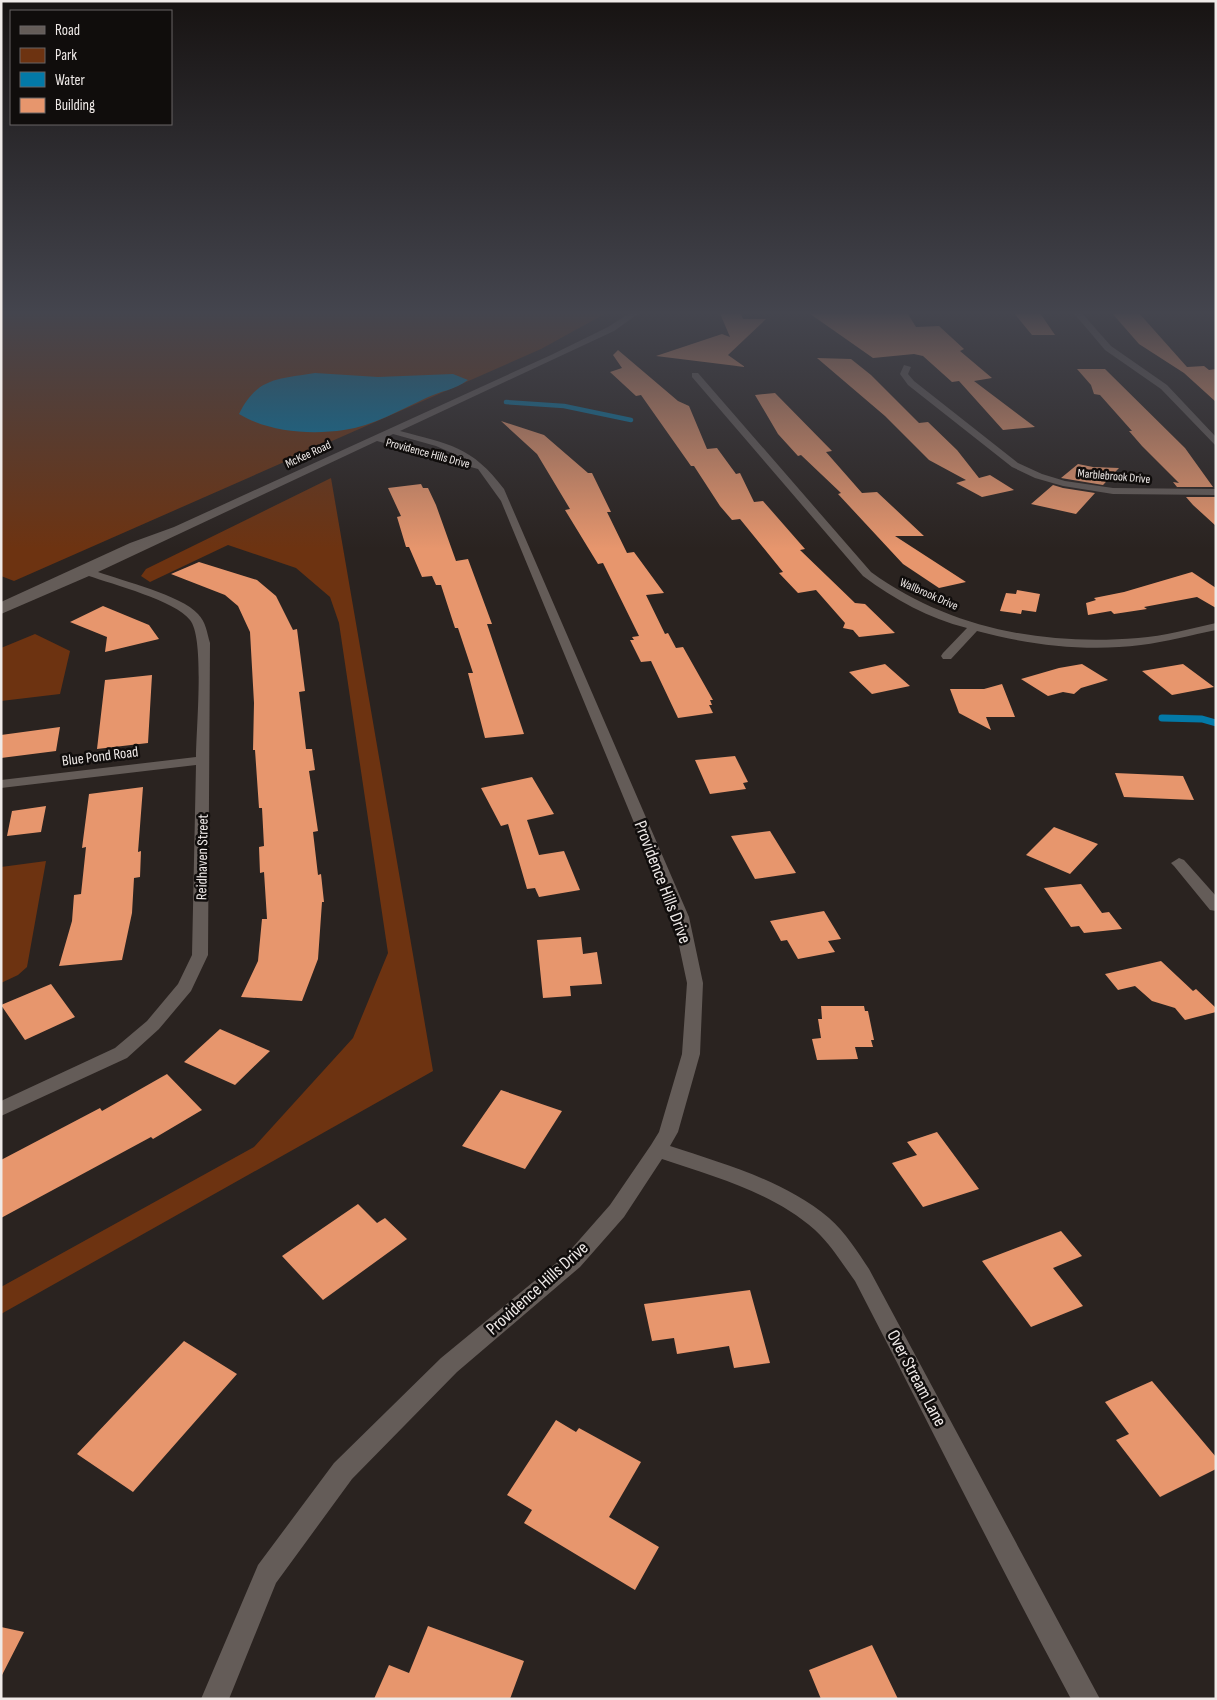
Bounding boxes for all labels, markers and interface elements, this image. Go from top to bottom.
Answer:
legend [10,10,172,125]
text: Road [55,21,80,40]
text: Park [55,46,77,65]
text: Water [55,71,86,90]
text: Building [55,96,95,115]
street label: Providence Hills Drive [384,435,472,472]
street label: McKee Road [283,437,333,472]
street label: Marblebrook Drive [1077,466,1151,487]
street label: Wallbrook Drive [897,575,960,614]
street label: Blue Pond Road [61,742,139,771]
street label: Reidhaven Street [192,813,213,900]
street label: Providence Hills Drive [629,818,696,947]
street label: Providence Hills Drive [482,1237,593,1340]
street label: Over Stream Lane [882,1326,951,1430]

